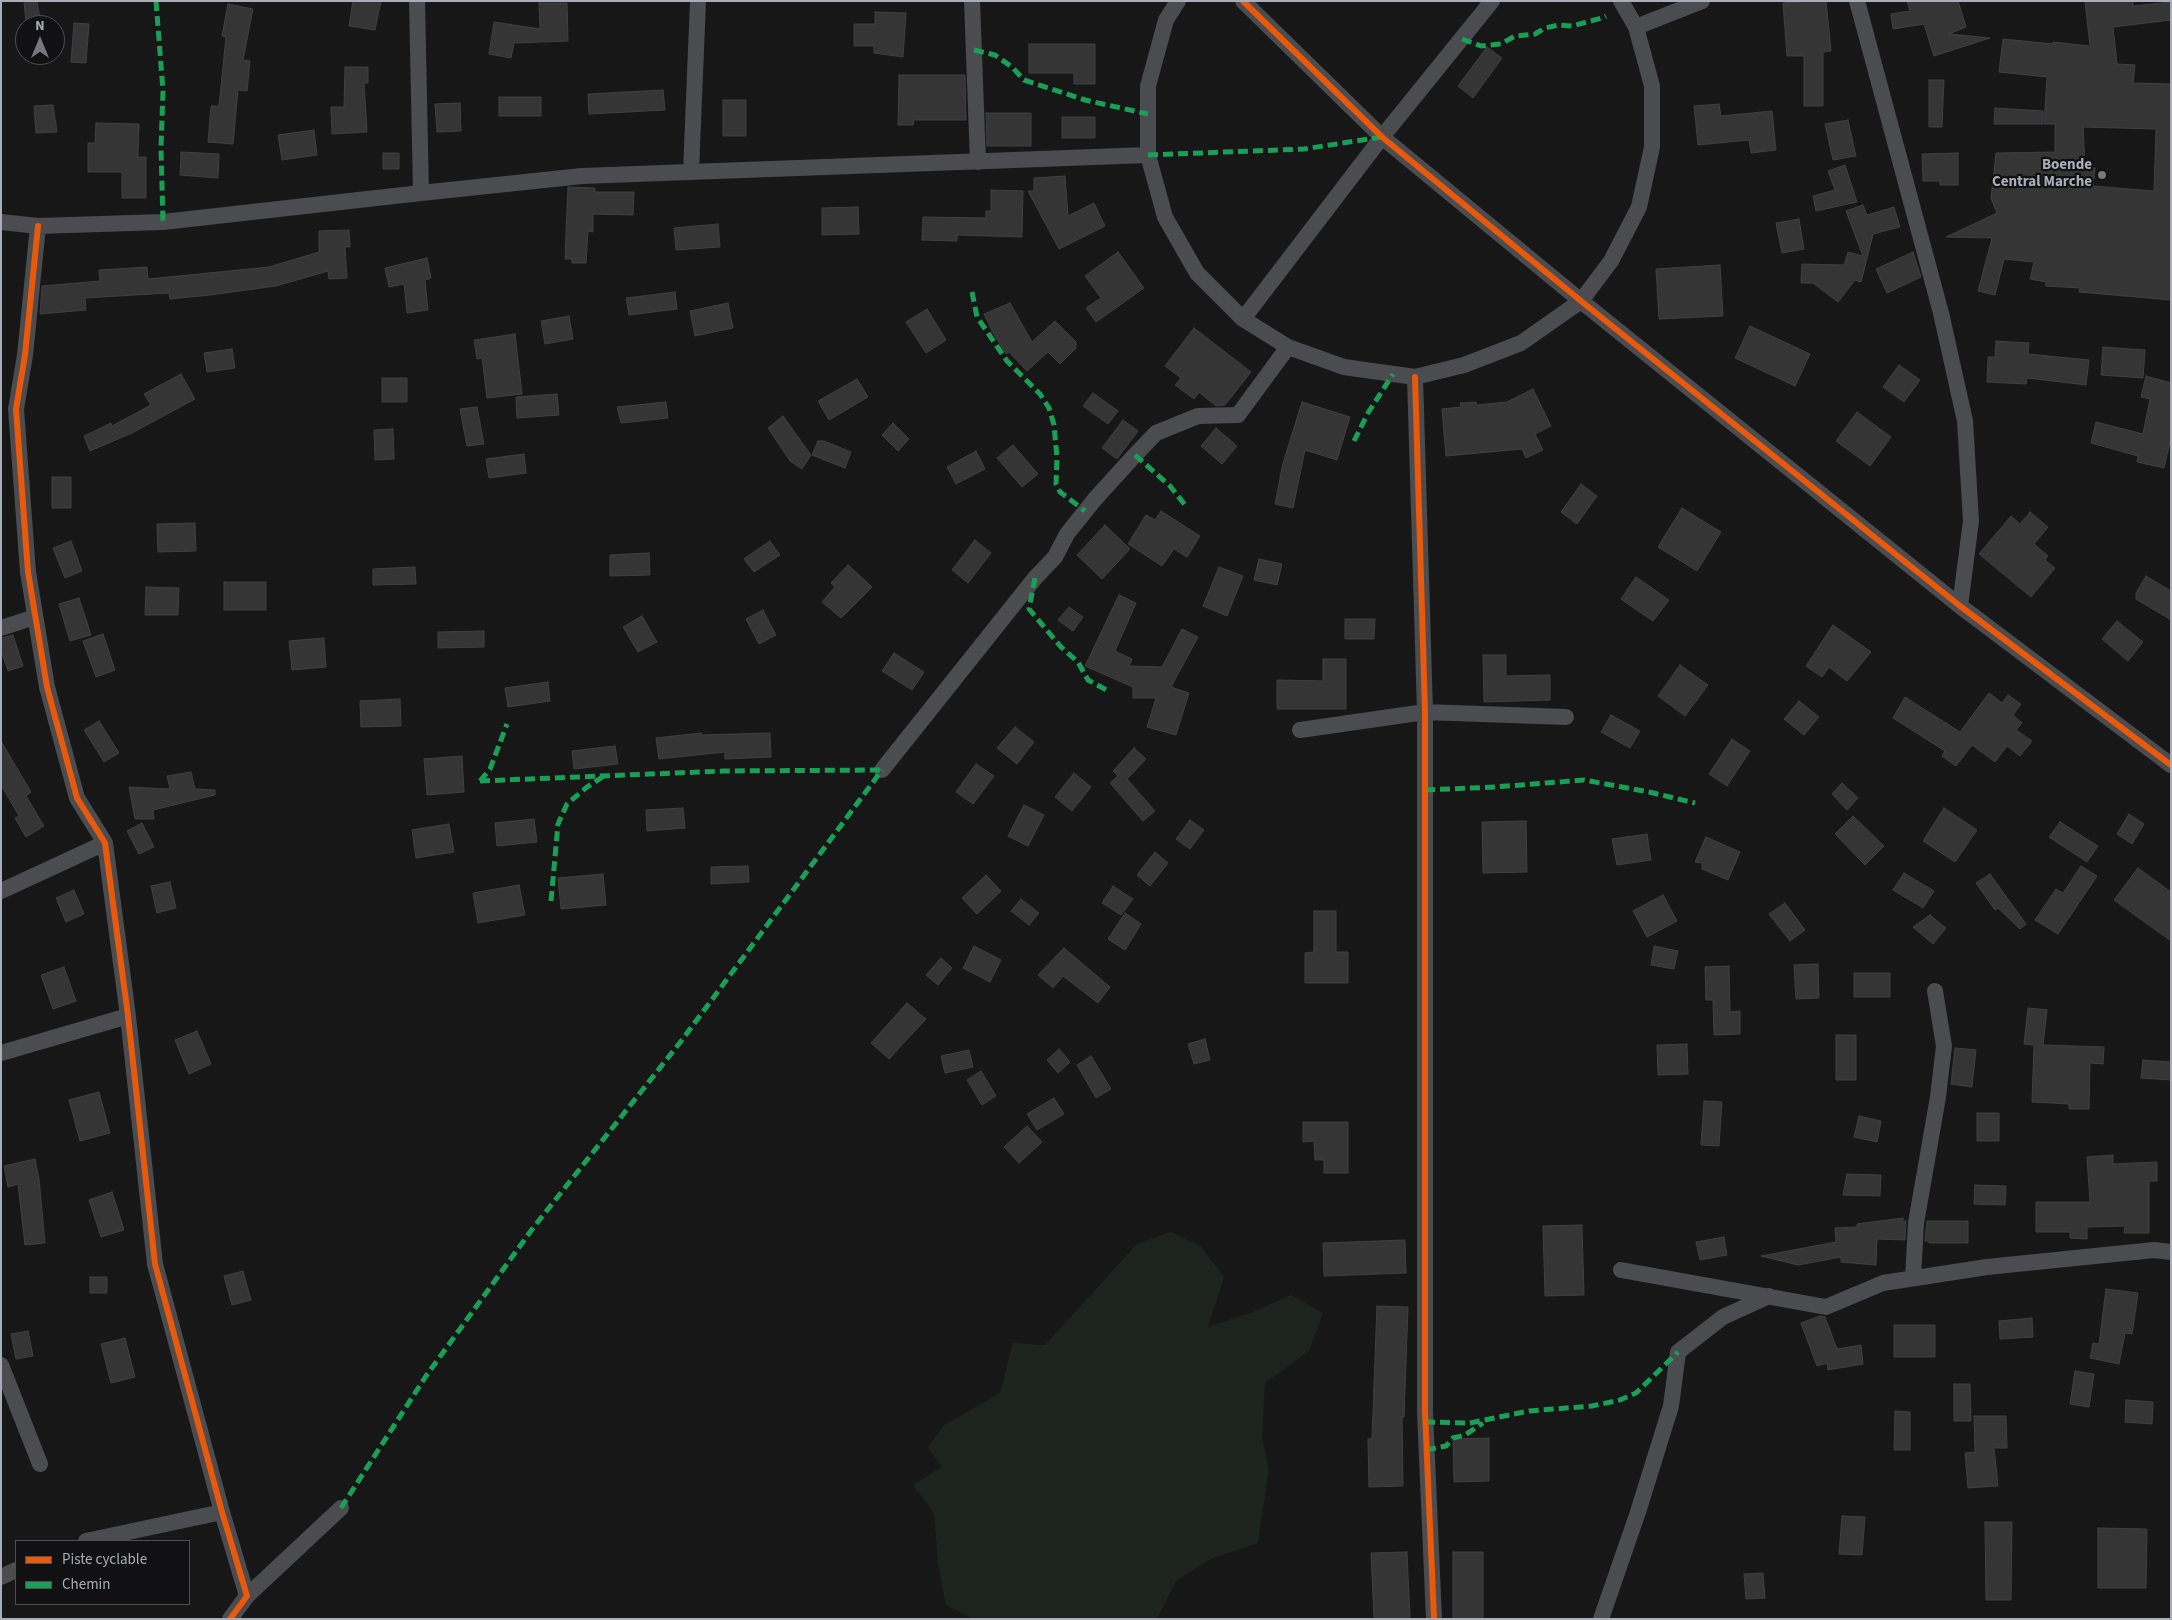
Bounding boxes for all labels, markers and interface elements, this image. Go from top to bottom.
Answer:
north arrow [15,15,65,65]
text: N [35,16,45,36]
place label: Boende Central Marche [1992,157,2092,192]
marker: Boende Central Marche [2096,169,2108,181]
legend [15,1540,190,1605]
text: Piste cyclable [62,1549,147,1570]
text: Chemin [62,1574,111,1595]

